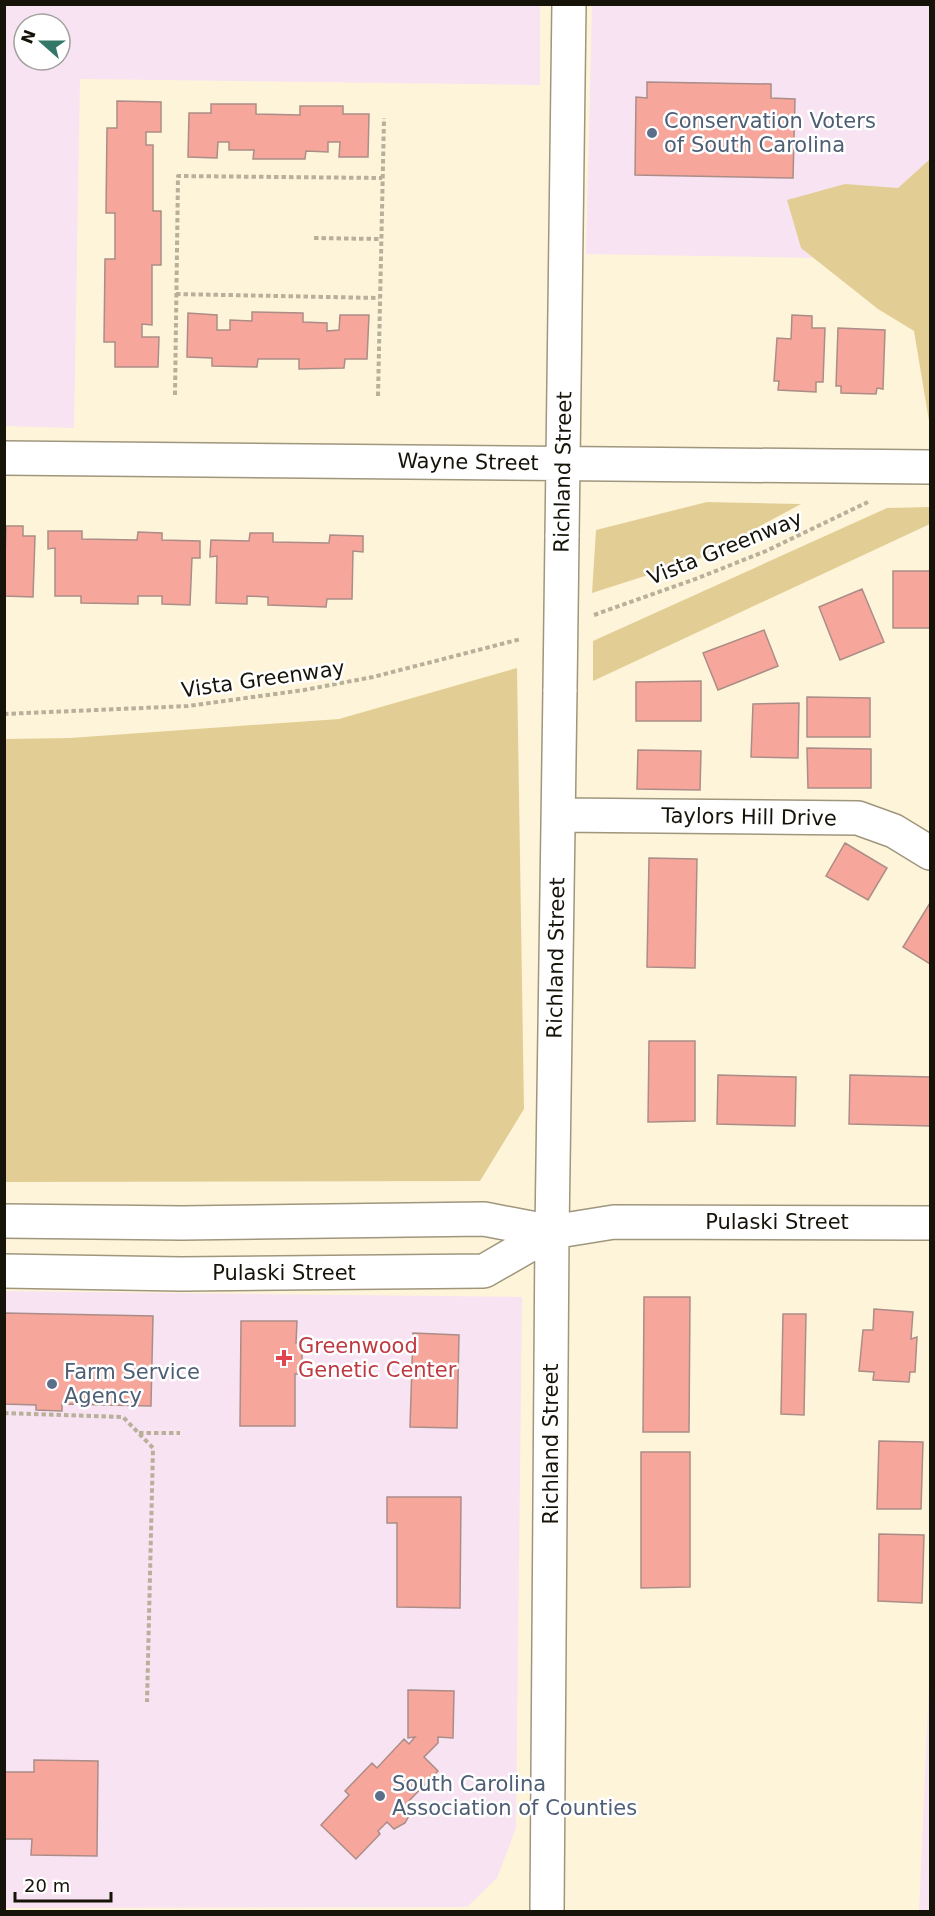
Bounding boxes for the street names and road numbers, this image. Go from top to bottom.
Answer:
street label: Richland Street [550,391,576,553]
street label: Wayne Street [397,449,539,475]
street label: Vista Greenway [644,506,806,590]
street label: Vista Greenway [180,656,346,702]
street label: Taylors Hill Drive [660,803,837,831]
street label: Richland Street [543,877,569,1039]
street label: Pulaski Street [705,1210,849,1234]
street label: Pulaski Street [212,1261,356,1285]
street label: Richland Street [539,1363,563,1525]

